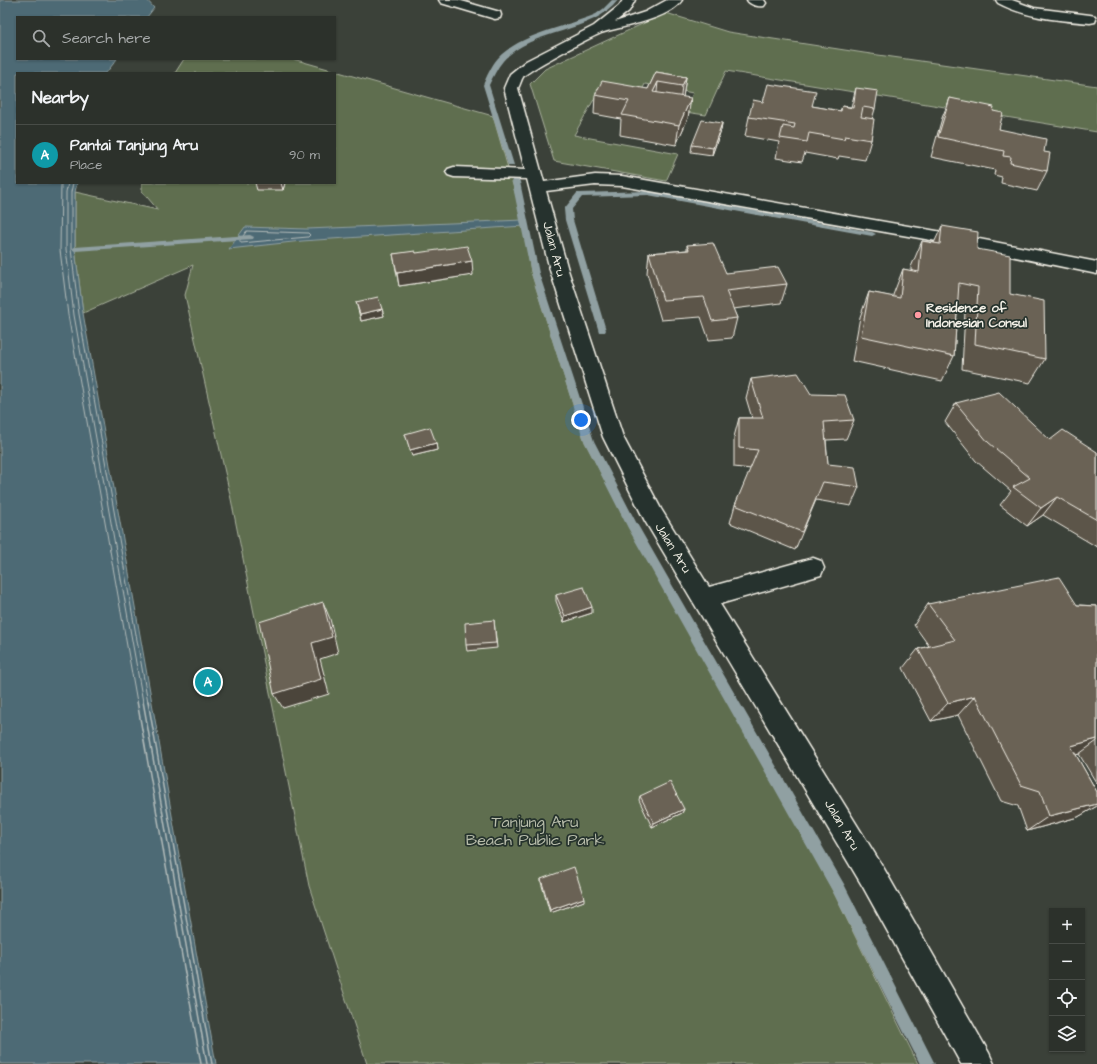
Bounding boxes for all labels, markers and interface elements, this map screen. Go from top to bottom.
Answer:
search box [16,16,336,60]
icon: search [30,27,52,49]
text: Search here [62,28,151,49]
text: Nearby [32,86,89,110]
text: Pantai Tanjung Aru [70,135,198,156]
text: A [41,146,49,164]
text: 90 m [289,146,320,164]
text: Place [70,156,102,174]
street label: Jalan Aru [538,220,570,279]
place label: Residence of Indonesian Consul [926,299,1027,332]
marker: Residence of Indonesian Consul [913,310,923,320]
your location [571,410,591,430]
street label: Jalan Aru [651,519,696,577]
pin: A [195,667,221,697]
street label: Jalan Aru [820,796,864,854]
park label: Tanjung Aru Beach Public Park [466,811,604,851]
map controls [1049,908,1085,1052]
button: + [1049,908,1085,944]
button: − [1049,944,1085,980]
button: locate [1049,980,1085,1016]
button: layers [1049,1016,1085,1052]

